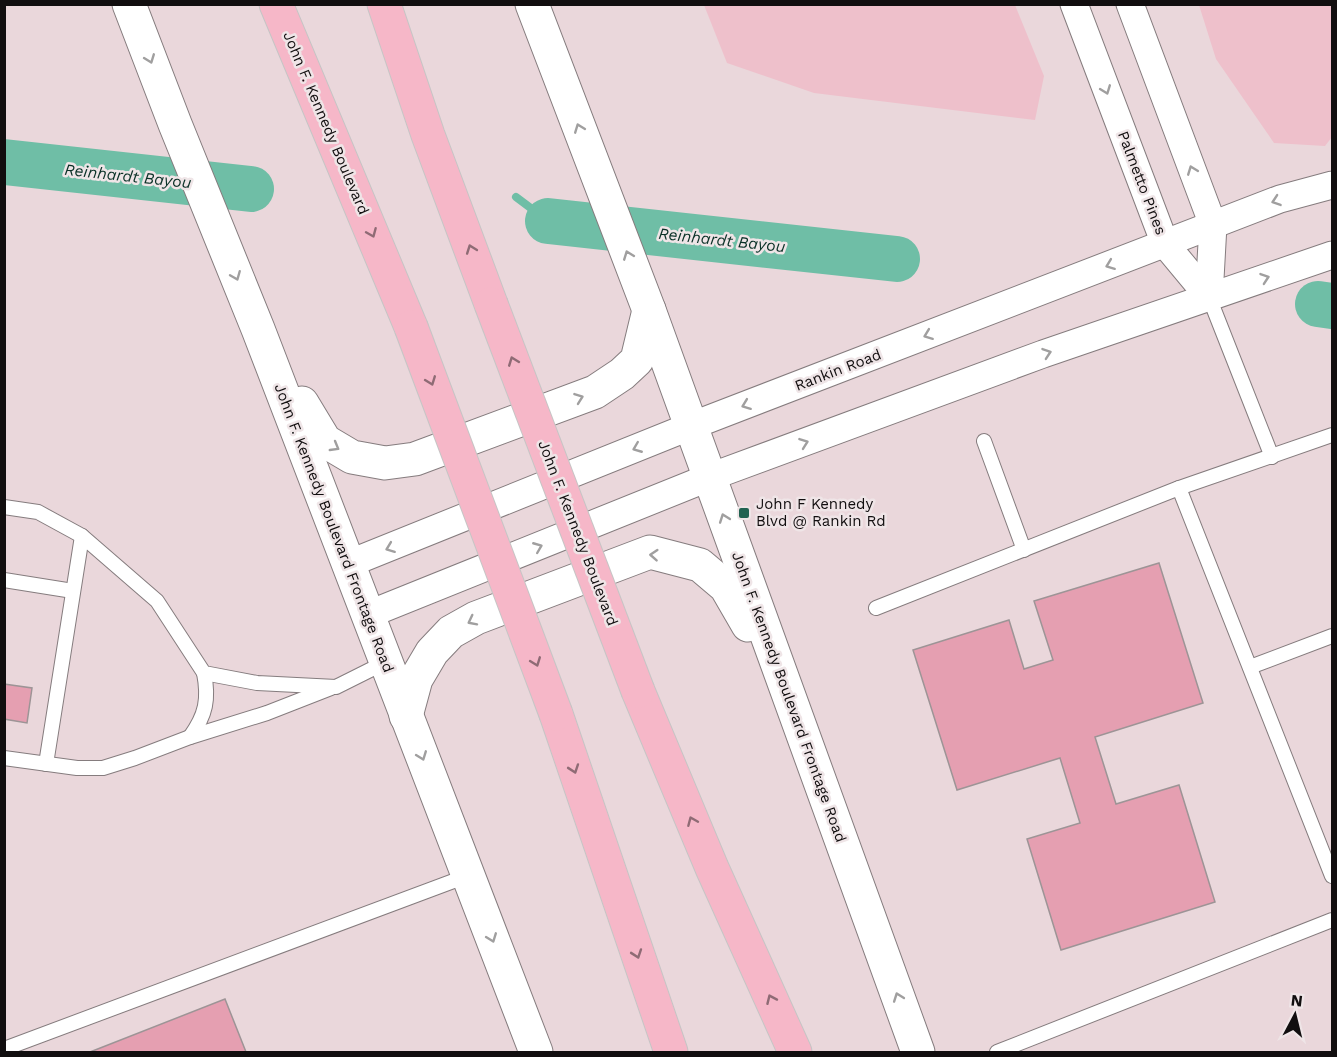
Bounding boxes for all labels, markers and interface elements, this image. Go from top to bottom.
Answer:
street label: John F. Kennedy Boulevard [279,29,373,217]
one-way arrow [143,53,156,64]
one-way arrow [1099,84,1112,95]
one-way arrow [574,123,586,134]
street label: Palmetto Pines [1114,129,1170,238]
water label: Reinhardt Bayou [64,160,193,192]
one-way arrow [1187,165,1199,176]
one-way arrow [1271,193,1282,206]
water label: Reinhardt Bayou [658,224,787,256]
one-way arrow [365,227,377,238]
one-way arrow [466,245,478,256]
one-way arrow [623,250,635,261]
one-way arrow [1105,258,1116,270]
one-way arrow [229,270,241,281]
one-way arrow [1259,273,1270,286]
one-way arrow [923,328,934,340]
street label: Rankin Road [792,345,884,395]
one-way arrow [1041,347,1052,360]
one-way arrow [508,356,520,367]
one-way arrow [424,376,437,386]
street label: John F. Kennedy Boulevard Frontage Road [270,381,398,675]
one-way arrow [573,393,584,406]
one-way arrow [741,398,752,410]
one-way arrow [798,437,809,450]
street label: John F. Kennedy Boulevard [534,438,622,628]
one-way arrow [329,440,339,451]
one-way arrow [632,441,643,453]
place label: John F Kennedy Blvd @ Rankin Rd [756,495,886,530]
marker: John F Kennedy Blvd @ Rankin Rd [737,506,751,520]
one-way arrow [719,513,732,524]
one-way arrow [385,541,396,553]
one-way arrow [533,541,543,554]
one-way arrow [649,549,659,562]
street label: John F. Kennedy Boulevard Frontage Road [728,549,850,845]
one-way arrow [467,613,478,625]
one-way arrow [529,657,542,667]
one-way arrow [414,750,427,761]
one-way arrow [567,763,580,774]
one-way arrow [688,816,700,827]
one-way arrow [484,932,497,943]
one-way arrow [630,948,643,959]
north arrow [1265,985,1325,1045]
text: N [1290,990,1304,1011]
one-way arrow [893,993,905,1004]
one-way arrow [766,995,778,1006]

